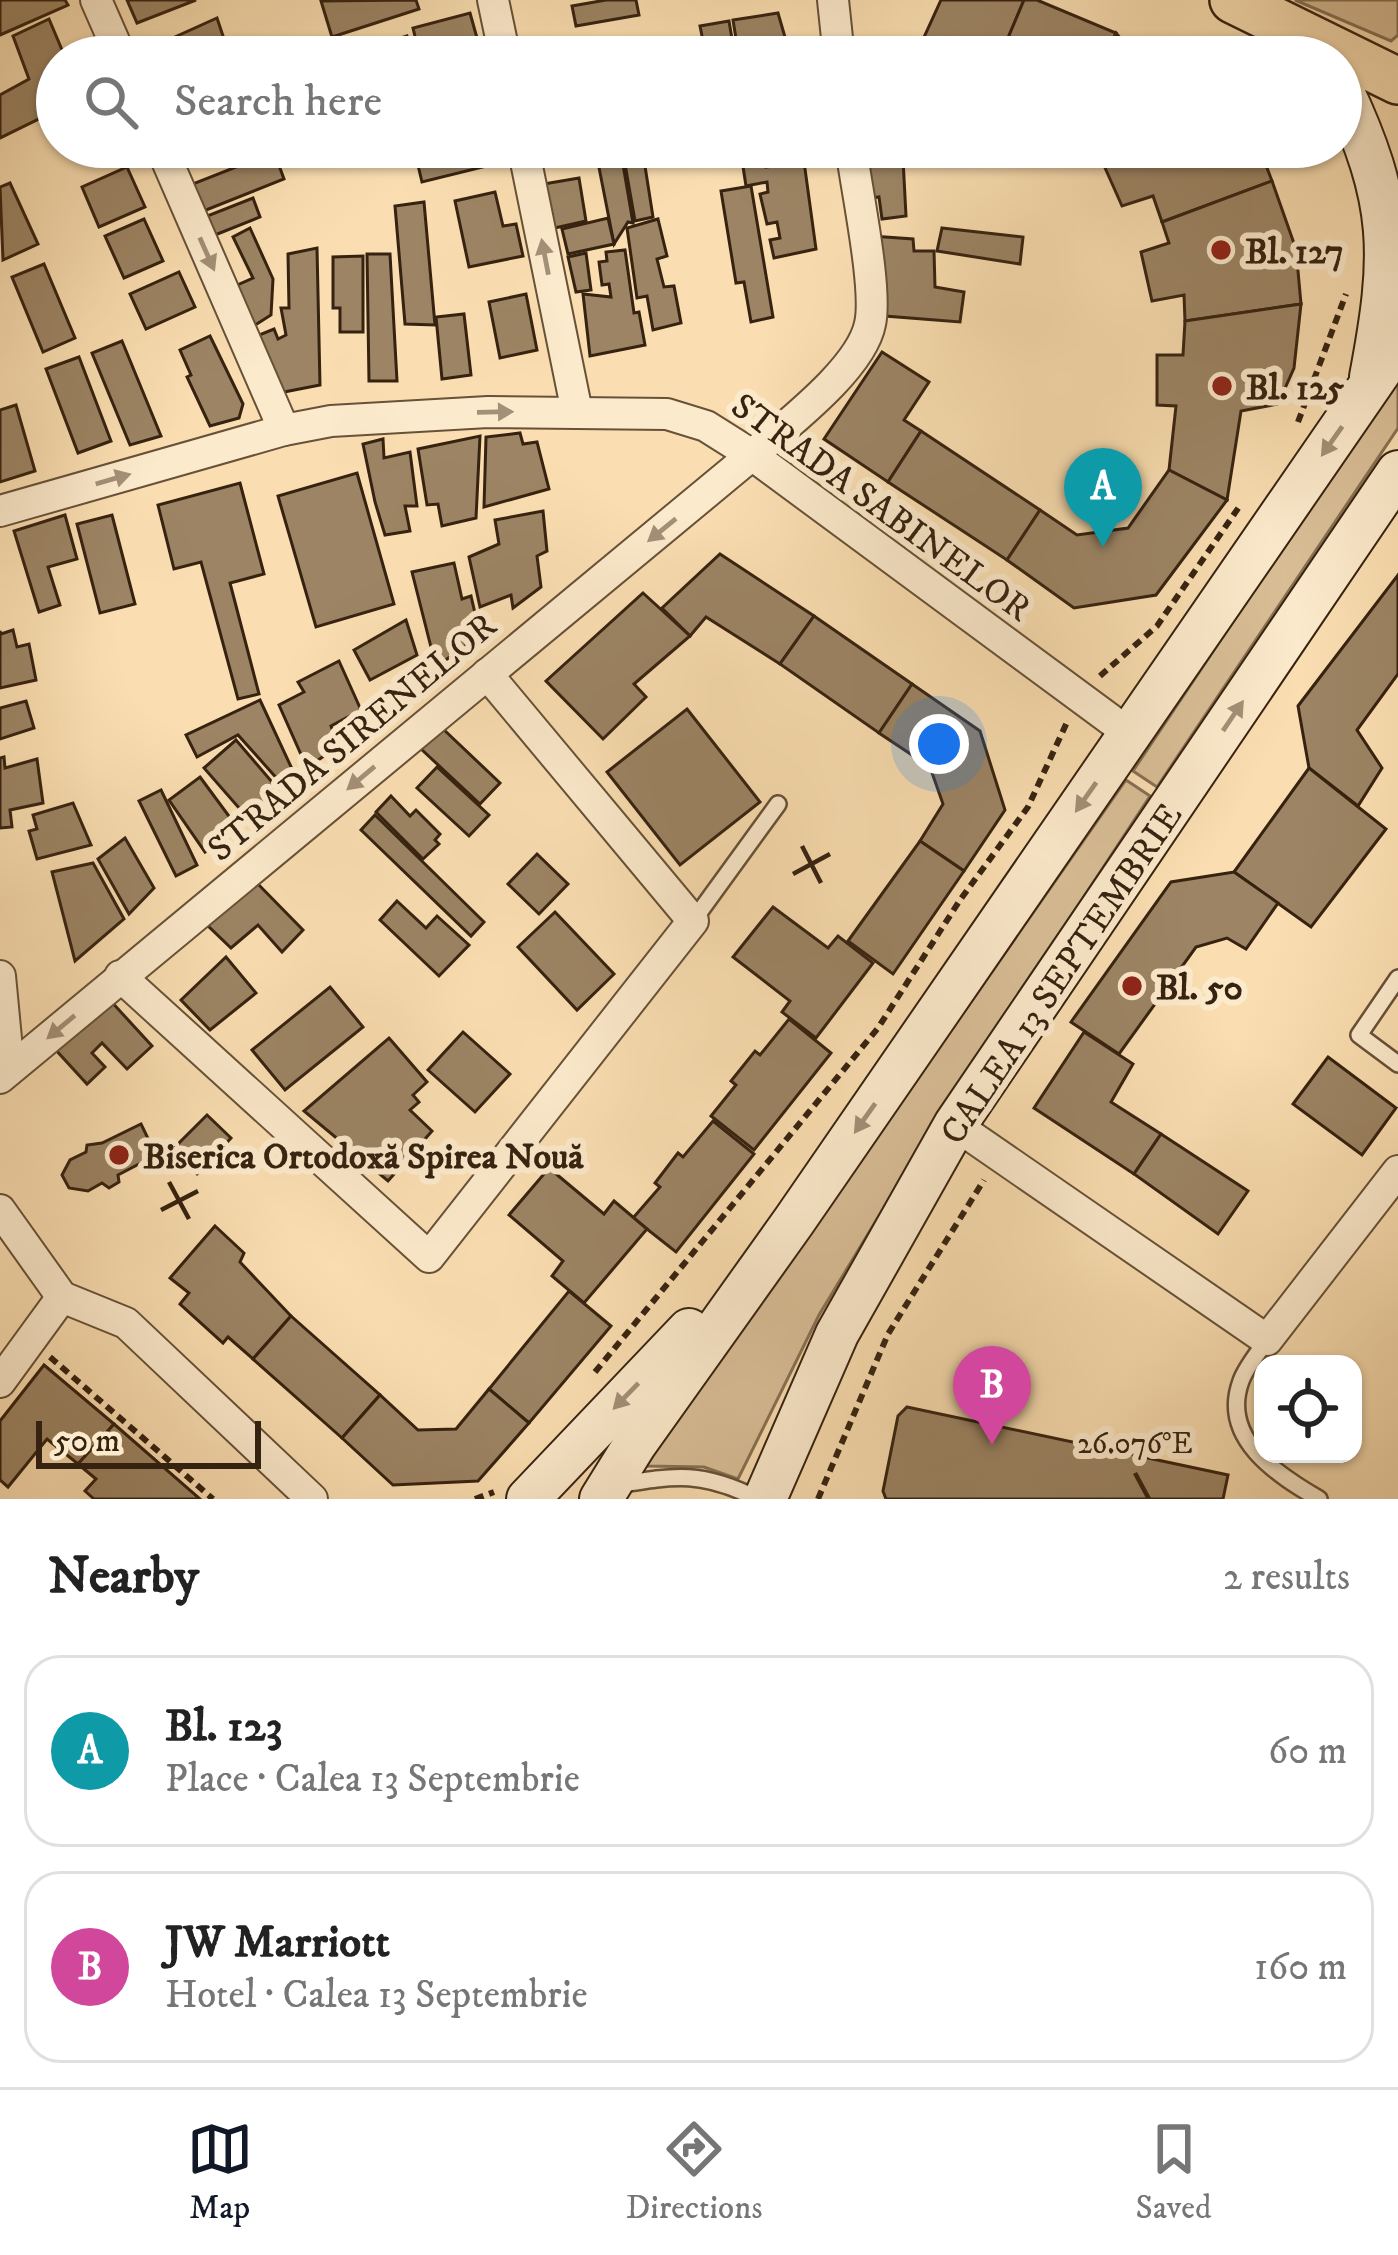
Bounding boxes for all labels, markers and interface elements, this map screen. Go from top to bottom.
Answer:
search box [36,36,1362,168]
icon: search [78,69,144,135]
text: Search here [174,74,382,130]
place label: Bl. 127 [1245,230,1344,275]
one-way arrow [198,237,218,272]
one-way arrow [535,237,554,275]
marker: Bl. 127 [1208,237,1234,263]
place label: Bl. 125 [1246,366,1344,411]
marker: Bl. 125 [1209,373,1235,399]
street label: STRADA SABINELOR [722,384,1039,632]
one-way arrow [477,402,515,422]
one-way arrow [1321,425,1344,457]
pin: A [1064,448,1142,547]
one-way arrow [94,468,131,487]
one-way arrow [647,516,677,542]
street label: STRADA SIRENELOR [199,604,506,872]
one-way arrow [1221,699,1244,732]
your location [909,714,969,774]
one-way arrow [346,764,376,790]
one-way arrow [1075,780,1098,813]
street label: CALEA 13 SEPTEMBRIE [931,795,1193,1154]
place label: Bl. 50 [1156,966,1243,1011]
marker: Bl. 50 [1119,973,1145,999]
one-way arrow [46,1013,76,1039]
one-way arrow [854,1101,877,1134]
place label: Biserica Ortodoxă Spirea Nouă [143,1135,584,1180]
marker: Biserica Ortodoxă Spirea Nouă [106,1142,132,1168]
pin: B [953,1346,1031,1445]
map controls [1254,1355,1362,1463]
button: locate [1254,1355,1362,1463]
one-way arrow [612,1381,640,1410]
scale bar [36,1415,261,1468]
text: 50 m [54,1421,120,1462]
text: 26.076°E [1077,1426,1193,1463]
text: Nearby [48,1545,199,1609]
text: 2 results [1223,1553,1350,1602]
text: Bl. 123 [165,1699,283,1755]
text: A [78,1727,102,1776]
text: 60 m [1268,1727,1347,1776]
text: Place · Calea 13 Septembrie [165,1755,580,1804]
text: JW Marriott [165,1915,390,1971]
text: B [78,1943,102,1992]
text: 160 m [1254,1943,1347,1992]
text: Hotel · Calea 13 Septembrie [165,1971,588,2020]
tab: Map [187,2116,253,2229]
tab: Directions [626,2116,762,2229]
tab: Saved [1136,2116,1211,2229]

